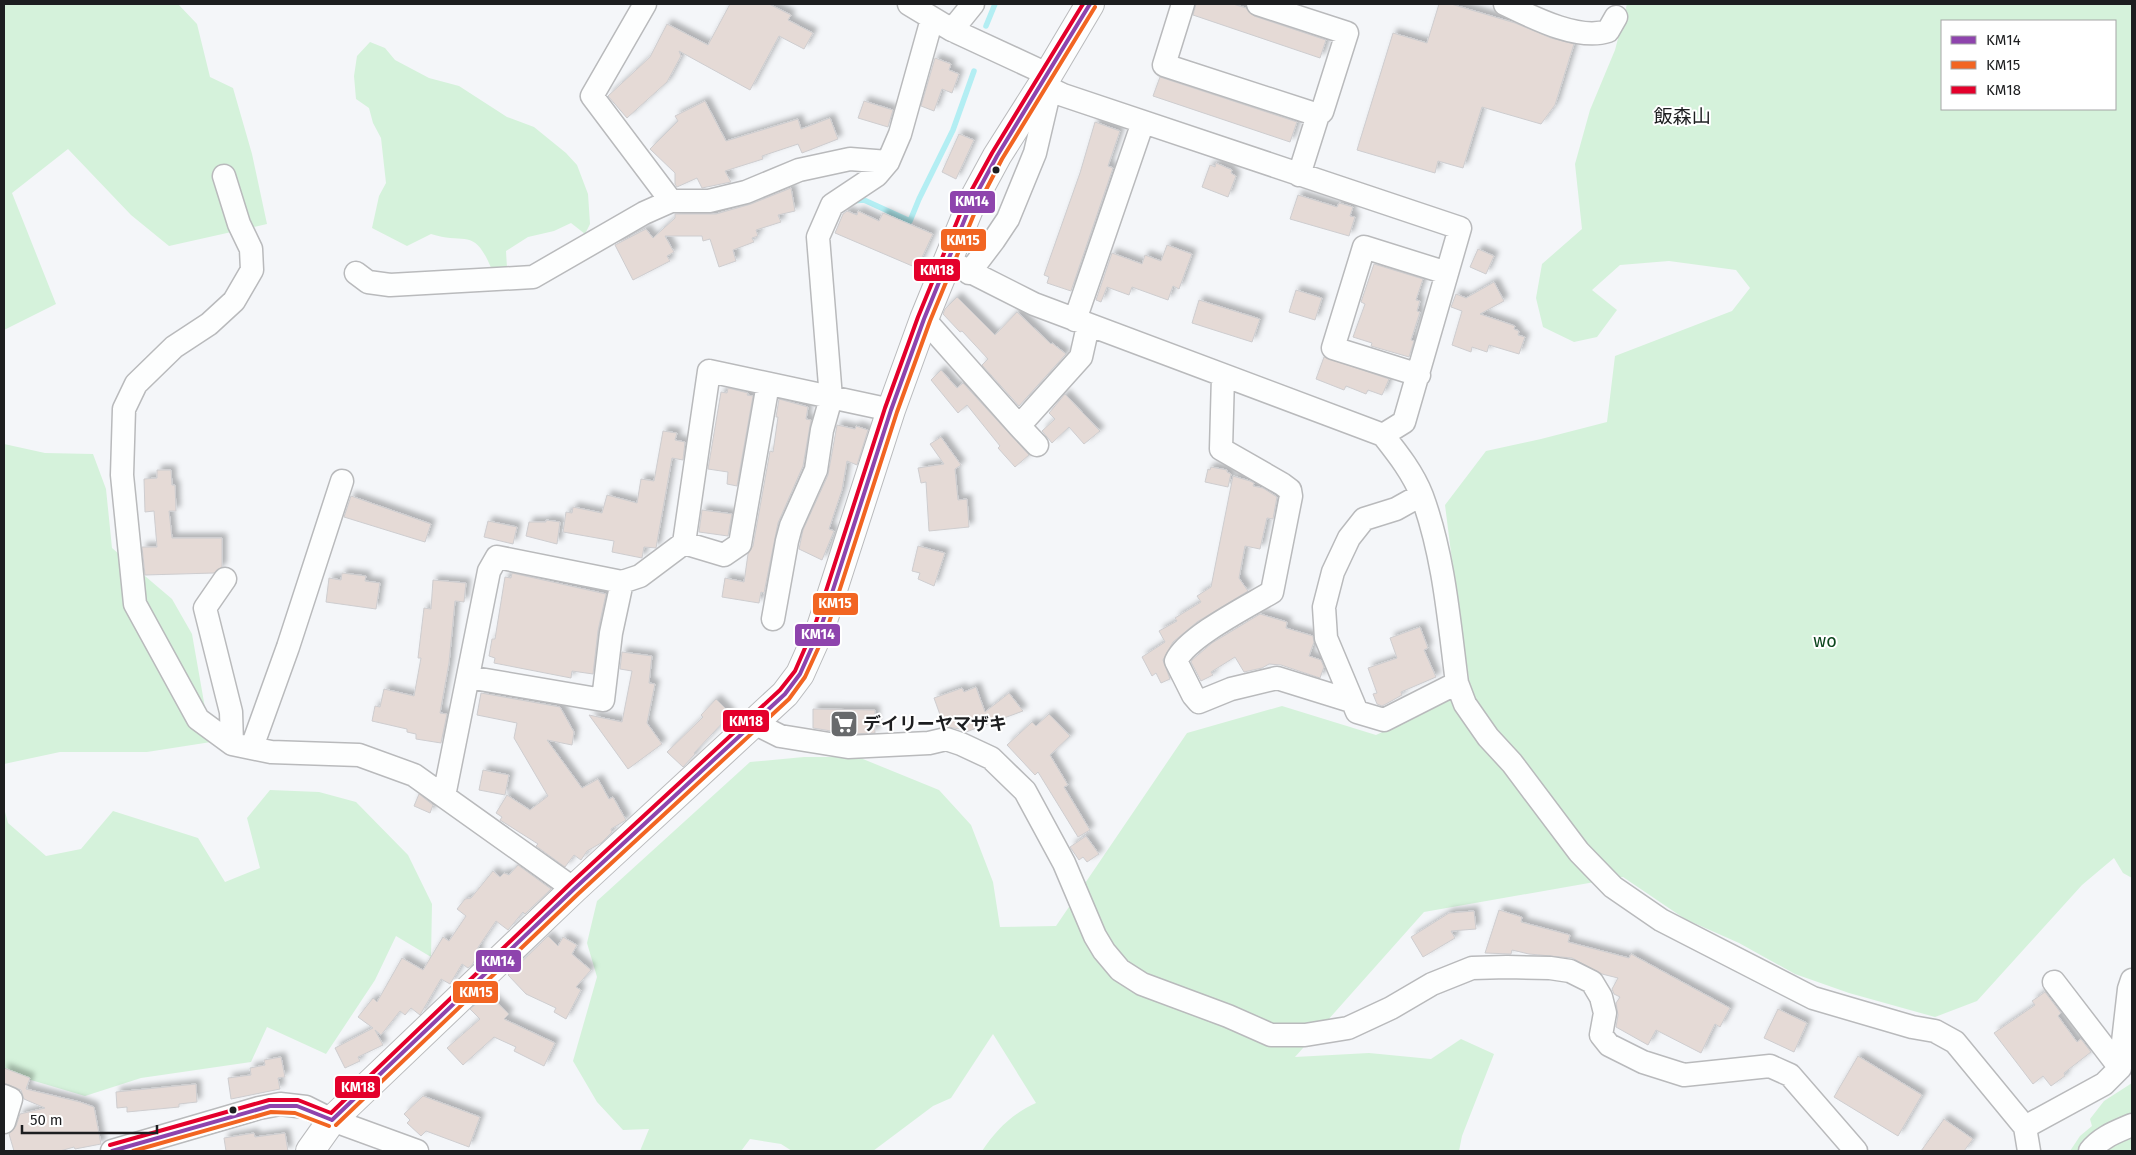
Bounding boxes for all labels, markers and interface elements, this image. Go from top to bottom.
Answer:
legend [1941,20,2116,110]
text: KM14 [1986,31,2021,49]
text: KM15 [1986,56,2020,74]
text: KM18 [1986,81,2021,99]
district label: 飯森山 [1653,105,1711,128]
unlabelled marker [991,165,1001,175]
line badge: KM14 [949,190,996,214]
text: KM14 [955,193,989,210]
line badge: KM15 [940,228,987,252]
text: KM15 [946,232,980,249]
line badge: KM18 [913,258,961,282]
text: KM18 [920,262,954,279]
line badge: KM15 [812,592,859,616]
text: KM15 [818,595,852,612]
line badge: KM14 [794,623,841,647]
text: KM14 [801,626,835,643]
park label: wo [1813,630,1837,652]
line badge: KM18 [722,709,770,733]
supermarket icon: デイリーヤマザキ [829,709,859,739]
text: KM18 [729,713,763,730]
place label: デイリーヤマザキ [863,713,1007,735]
line badge: KM14 [475,949,522,973]
text: KM14 [481,953,515,970]
line badge: KM15 [452,980,499,1004]
text: KM15 [459,984,493,1001]
line badge: KM18 [334,1075,381,1099]
text: KM18 [341,1079,375,1096]
scale bar [22,1102,158,1134]
unlabelled marker [228,1105,238,1115]
text: 50 m [30,1111,63,1129]

